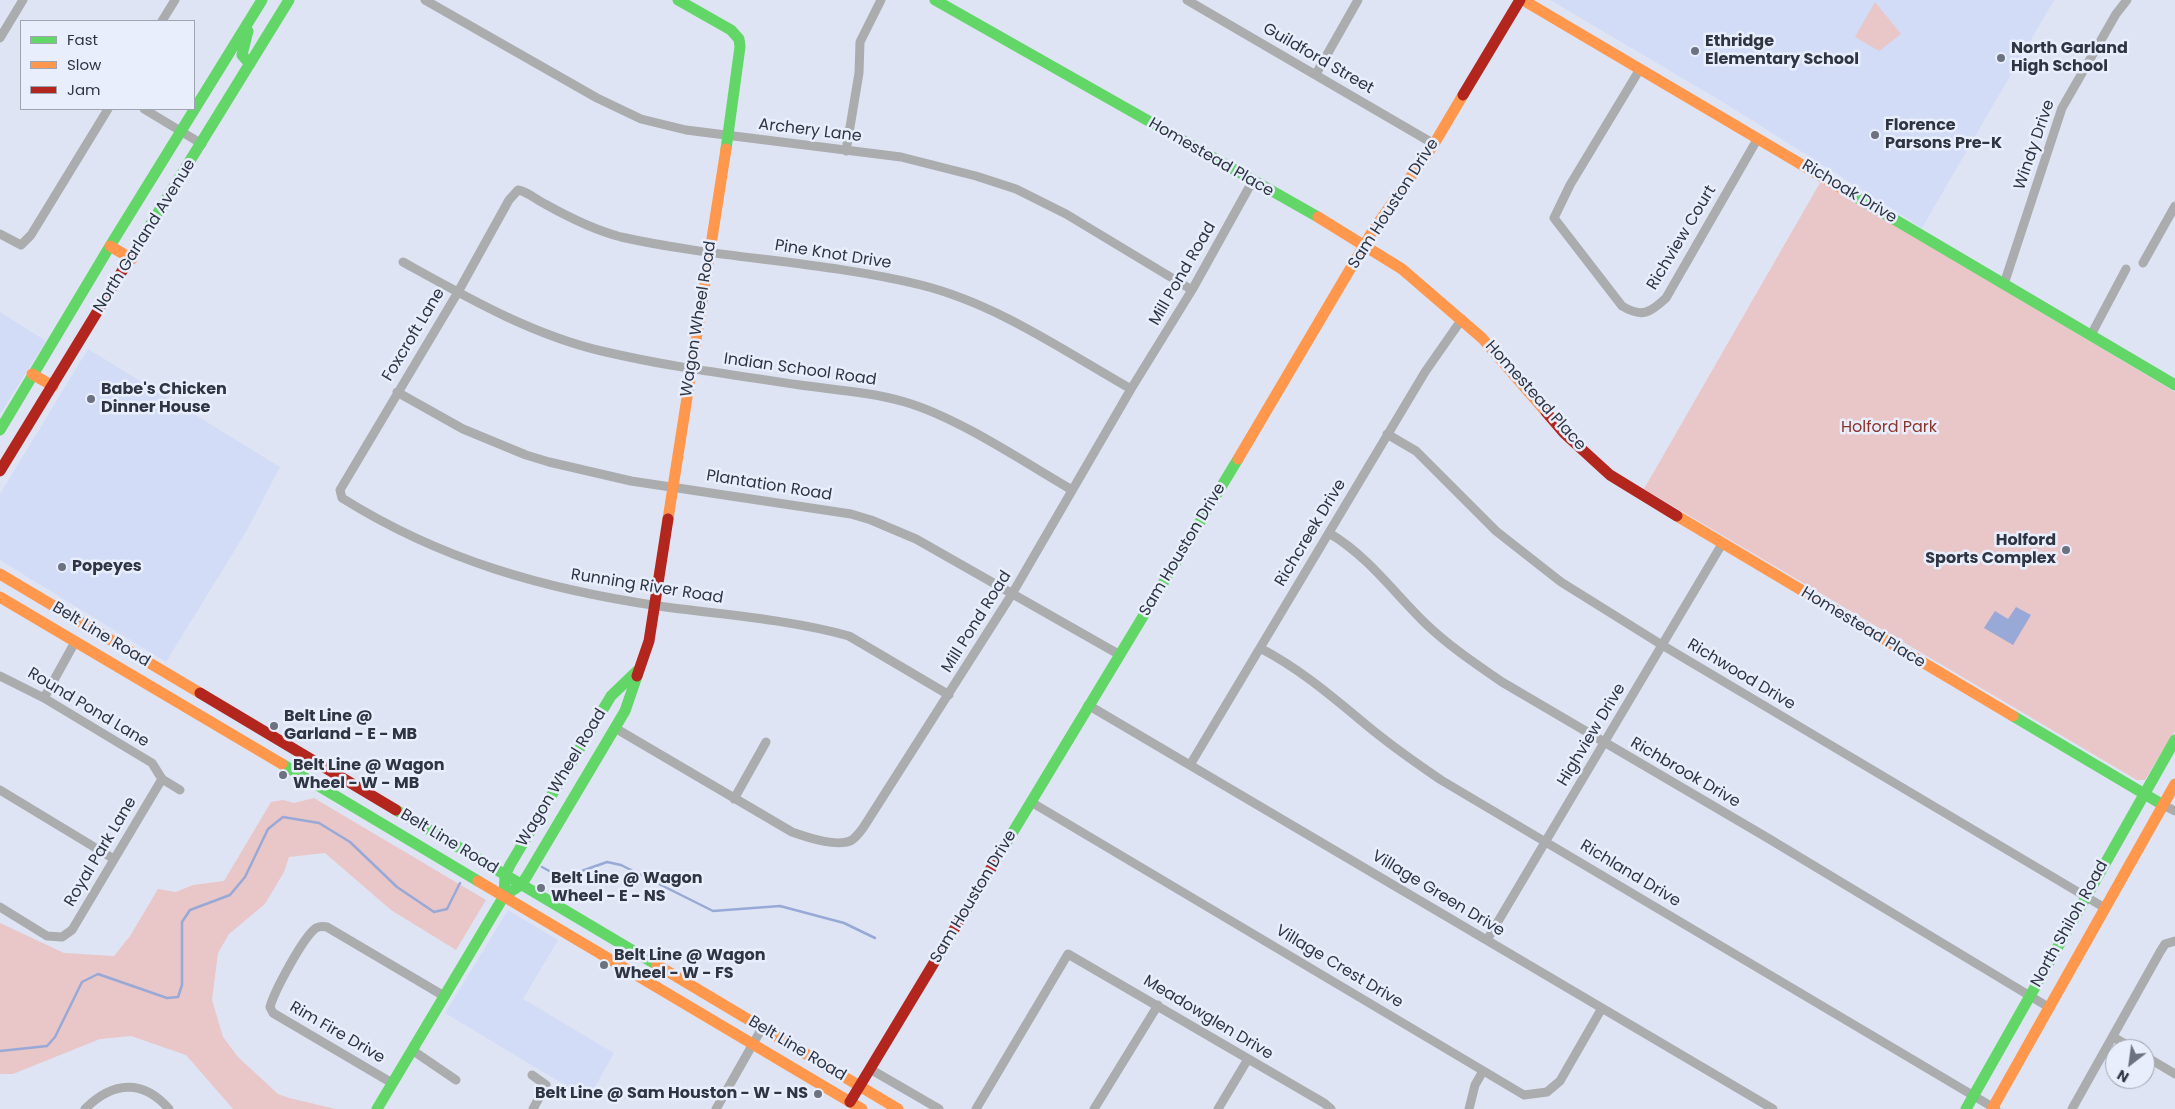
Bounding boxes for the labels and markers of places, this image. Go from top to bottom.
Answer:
place label: Ethridge Elementary School [1705,32,1859,70]
place label: North Garland High School [2011,39,2128,77]
marker: Ethridge Elementary School [1689,45,1701,57]
marker: North Garland High School [1995,52,2007,64]
place label: Florence Parsons Pre-K [1885,116,2002,154]
marker: Florence Parsons Pre-K [1869,129,1881,141]
place label: Babe's Chicken Dinner House [101,380,227,418]
marker: Babe's Chicken Dinner House [85,393,97,405]
place label: Holford Sports Complex [1925,531,2056,569]
marker: Holford Sports Complex [2060,544,2072,556]
place label: Popeyes [72,557,142,577]
marker: Popeyes [56,561,68,573]
place label: Belt Line @ Garland - E - MB [284,707,417,745]
marker: Belt Line @ Garland - E - MB [268,720,280,732]
place label: Belt Line @ Wagon Wheel - W - MB [293,756,445,794]
marker: Belt Line @ Wagon Wheel - W - MB [277,769,289,781]
place label: Belt Line @ Wagon Wheel - E - NS [551,869,703,907]
marker: Belt Line @ Wagon Wheel - E - NS [535,882,547,894]
place label: Belt Line @ Wagon Wheel - W - FS [614,946,766,984]
marker: Belt Line @ Wagon Wheel - W - FS [598,959,610,971]
place label: Belt Line @ Sam Houston - W - NS [535,1084,808,1104]
marker: Belt Line @ Sam Houston - W - NS [812,1088,824,1100]

